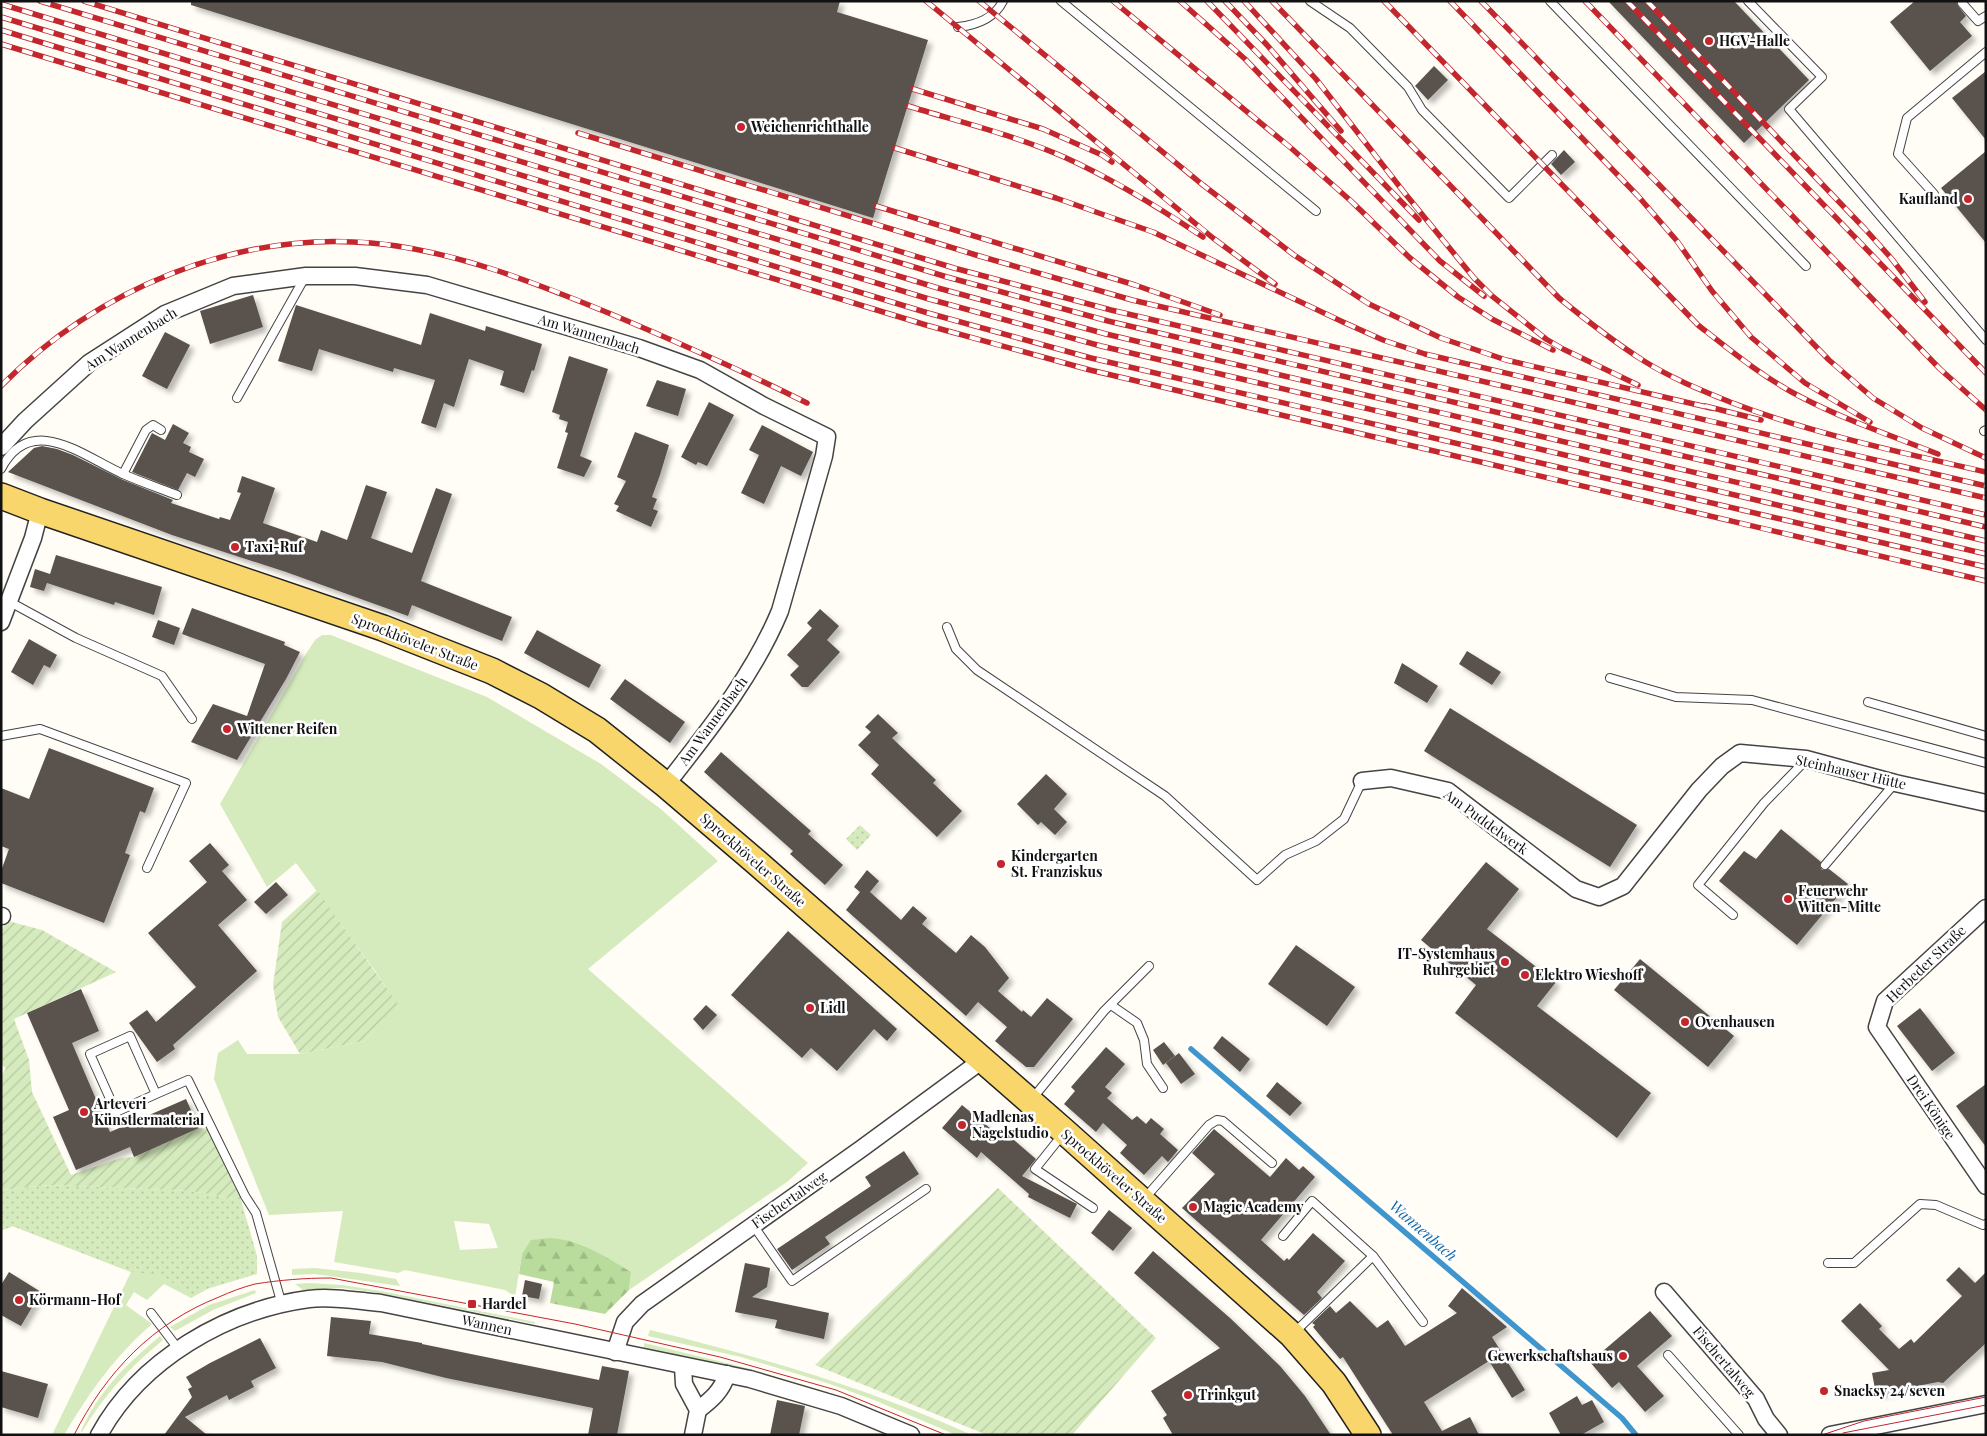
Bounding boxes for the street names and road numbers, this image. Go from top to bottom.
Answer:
street label: Am Wannenbach [80,302,181,375]
street label: Am Wannenbach [535,309,643,358]
street label: Sprockhöveler Straße [349,609,481,674]
street label: Am Wannenbach [673,672,752,770]
street label: Steinhauser Hütte [1794,750,1908,794]
street label: Am Puddelwerk [1440,784,1532,859]
street label: Sprockhöveler Straße [696,808,810,911]
street label: Herbeder Straße [1882,921,1970,1007]
street label: Drei Könige [1903,1071,1960,1143]
street label: Sprockhöveler Straße [1057,1124,1171,1227]
street label: Fischertalweg [747,1166,831,1233]
street label: Wannen [459,1310,515,1339]
street label: Fischertalweg [1689,1322,1760,1402]

